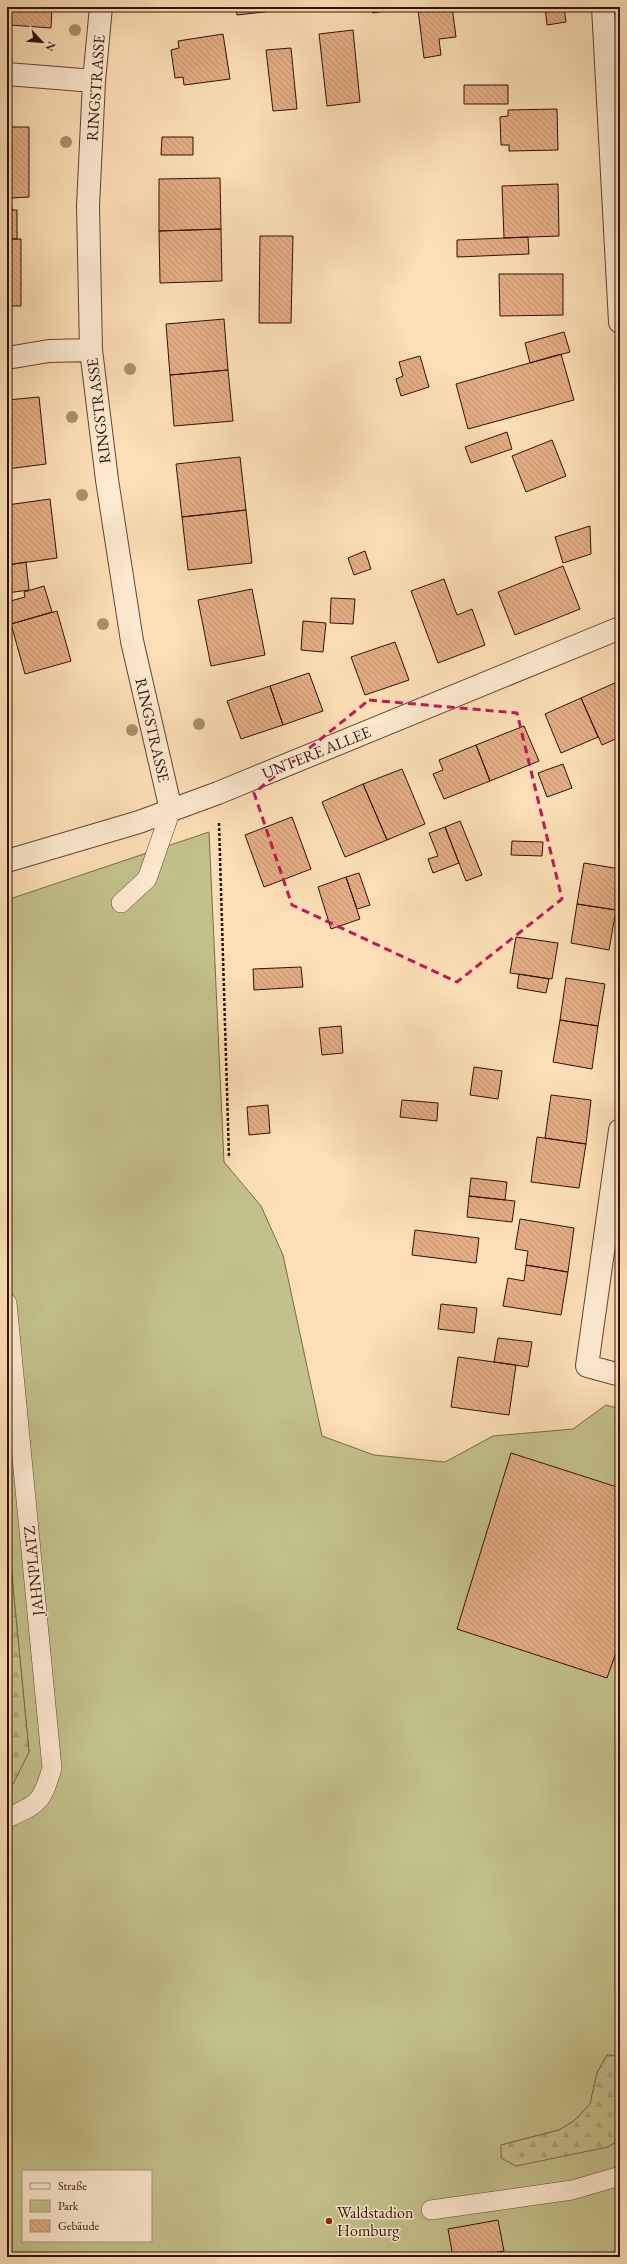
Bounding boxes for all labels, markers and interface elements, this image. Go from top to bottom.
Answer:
north arrow [22,22,62,62]
street label: RINGSTRASSE [81,34,110,142]
text: N [43,39,59,54]
street label: RINGSTRASSE [82,357,115,465]
street label: RINGSTRASSE [130,676,175,784]
street label: UNTERE ALLEE [259,721,374,784]
street label: JAHNPLATZ [18,1525,49,1619]
legend [22,2170,152,2242]
text: Straße [58,2178,87,2194]
text: Park [58,2198,79,2214]
place label: Waldstadion Homburg [337,2202,414,2241]
marker: Waldstadion Homburg [324,2216,334,2226]
text: Gebäude [58,2218,100,2234]

